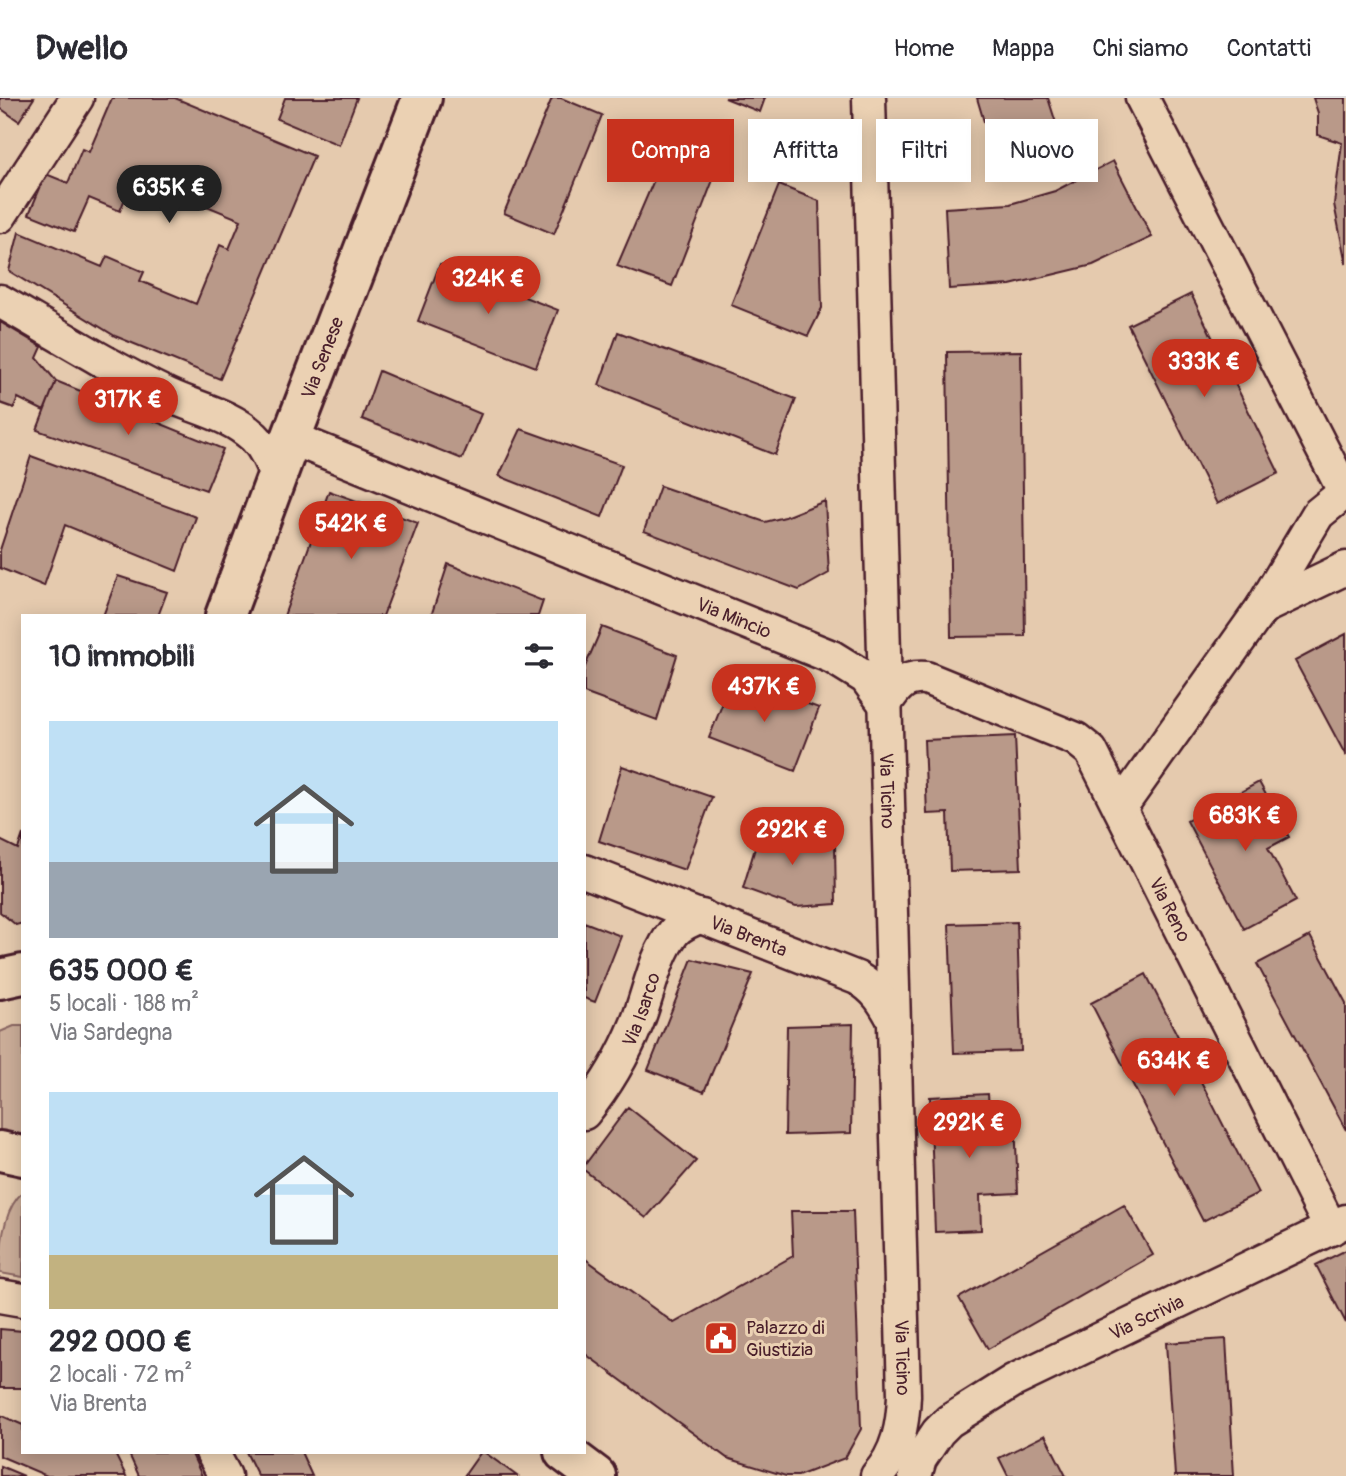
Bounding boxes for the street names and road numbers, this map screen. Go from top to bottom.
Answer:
street label: Via Senese [296,313,350,402]
street label: Via Mincio [693,592,775,644]
street label: Via Ticino [874,753,900,829]
street label: Via Reno [1143,873,1196,946]
street label: Via Brenta [706,911,791,963]
street label: Via Isarco [617,970,666,1051]
street label: Via Scrivia [1105,1290,1188,1346]
street label: Via Ticino [889,1319,915,1396]

